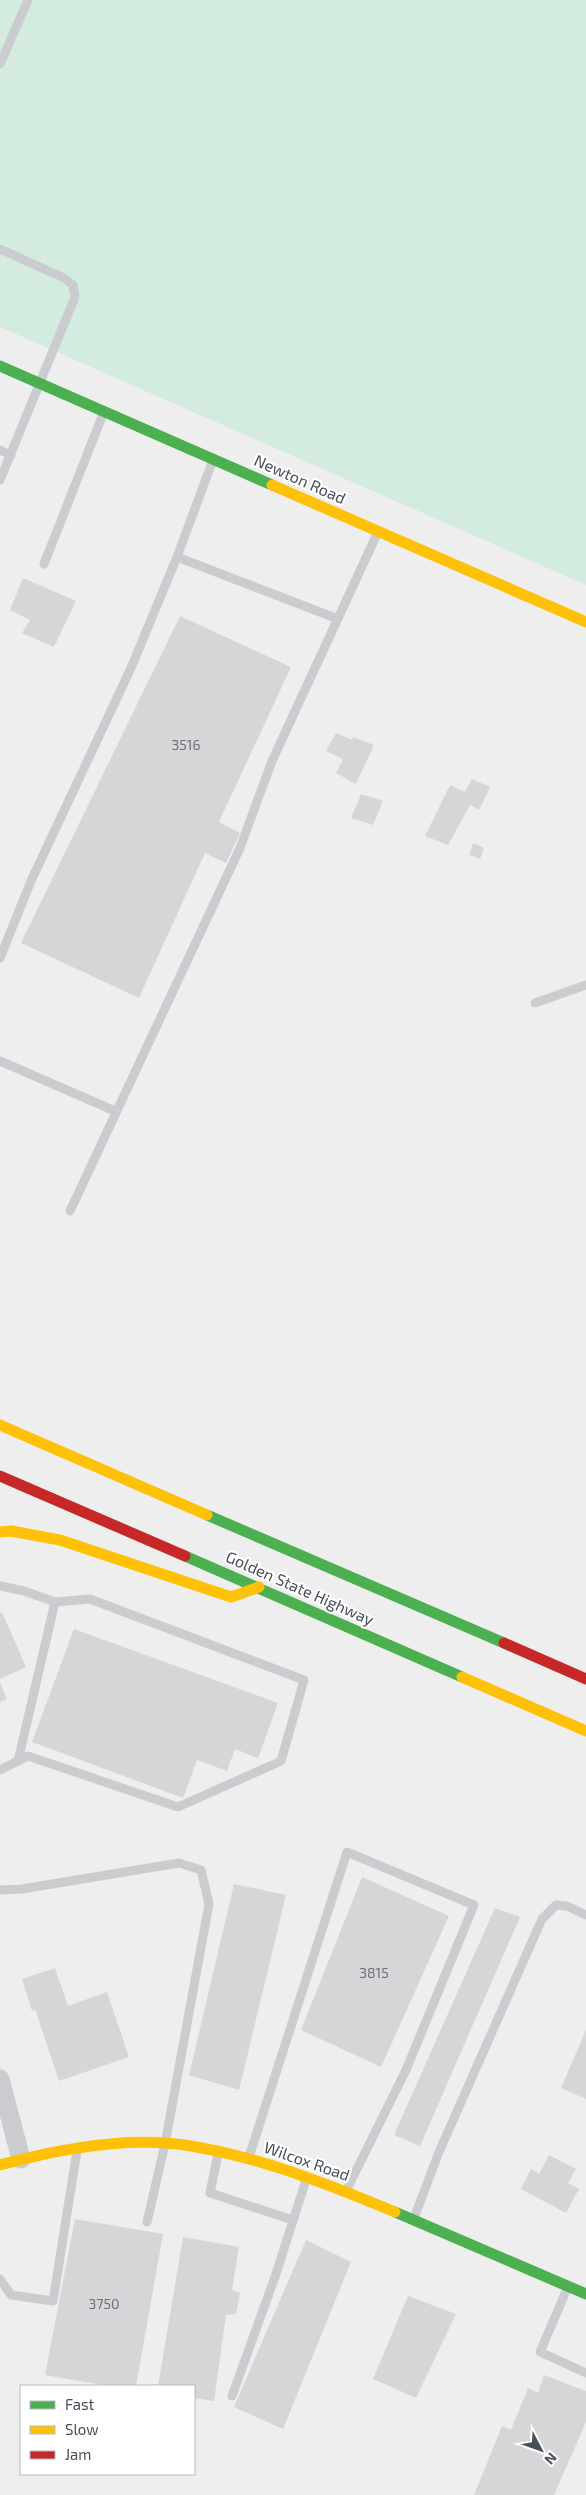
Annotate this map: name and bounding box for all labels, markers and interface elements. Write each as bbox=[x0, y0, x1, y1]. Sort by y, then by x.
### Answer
street label: Newton Road bbox=[252, 450, 349, 507]
house number: 3516 bbox=[172, 736, 200, 753]
street label: Golden State Highway bbox=[223, 1546, 378, 1629]
house number: 3815 bbox=[359, 1964, 389, 1981]
street label: Wilcox Road bbox=[262, 2137, 353, 2184]
house number: 3750 bbox=[89, 2295, 119, 2312]
legend bbox=[20, 2385, 195, 2475]
text: Fast bbox=[65, 2395, 95, 2413]
text: Slow bbox=[65, 2420, 99, 2438]
north arrow bbox=[516, 2425, 566, 2475]
text: Jam bbox=[65, 2445, 91, 2463]
text: N bbox=[541, 2449, 561, 2468]

